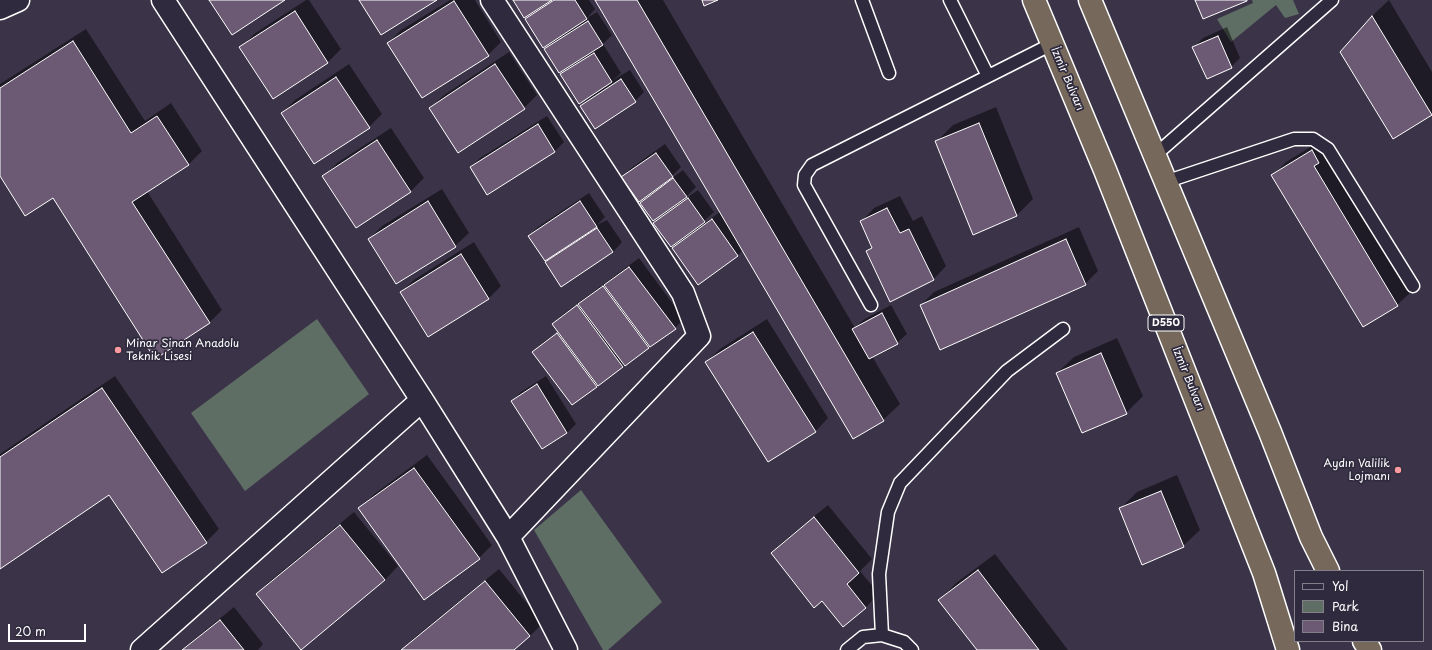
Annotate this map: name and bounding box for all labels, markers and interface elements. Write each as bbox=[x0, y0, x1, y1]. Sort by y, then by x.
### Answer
street label: İzmir Bulvarı bbox=[1048, 45, 1086, 113]
road number: D550 bbox=[1148, 315, 1184, 331]
place label: Minar Sinan Anadolu Teknik Lisesi bbox=[126, 337, 239, 363]
marker: Minar Sinan Anadolu Teknik Lisesi bbox=[113, 345, 123, 355]
street label: İzmir Bulvarı bbox=[1169, 345, 1207, 413]
place label: Aydın Valilik Lojmanı bbox=[1324, 457, 1390, 483]
marker: Aydın Valilik Lojmanı bbox=[1393, 465, 1403, 475]
legend bbox=[1294, 570, 1424, 642]
text: Yol bbox=[1332, 577, 1348, 595]
text: Park bbox=[1332, 597, 1359, 615]
scale bar bbox=[10, 616, 88, 642]
text: Bina bbox=[1332, 617, 1358, 635]
text: 20 m bbox=[15, 622, 46, 640]

